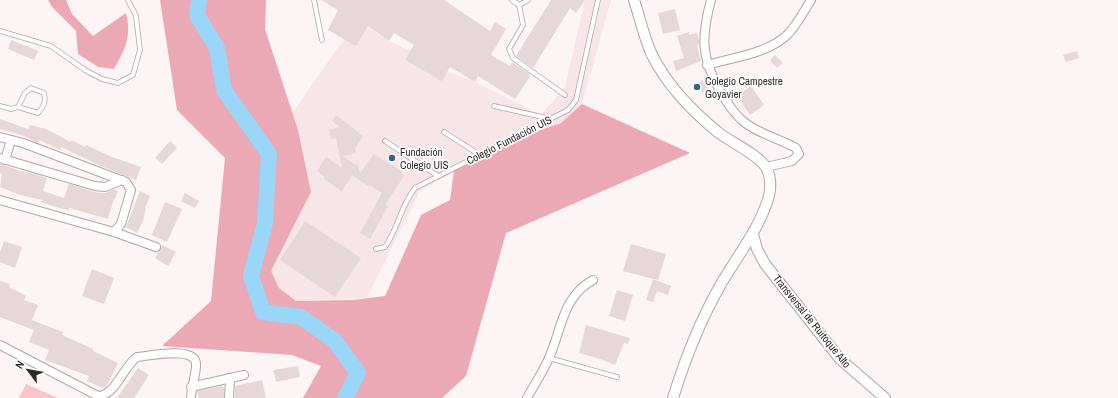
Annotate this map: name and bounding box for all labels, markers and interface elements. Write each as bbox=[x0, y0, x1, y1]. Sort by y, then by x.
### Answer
place label: Colegio Campestre Goyavier bbox=[705, 74, 783, 101]
marker: Colegio Campestre Goyavier bbox=[692, 82, 702, 92]
street label: Colegio Fundación UIS bbox=[464, 112, 554, 168]
place label: Fundación Colegio UIS bbox=[400, 145, 449, 172]
marker: Fundación Colegio UIS bbox=[387, 153, 397, 163]
street label: Transversal de Ruitoque Alto bbox=[770, 272, 854, 370]
north arrow bbox=[8, 350, 48, 390]
text: N bbox=[12, 358, 27, 371]

